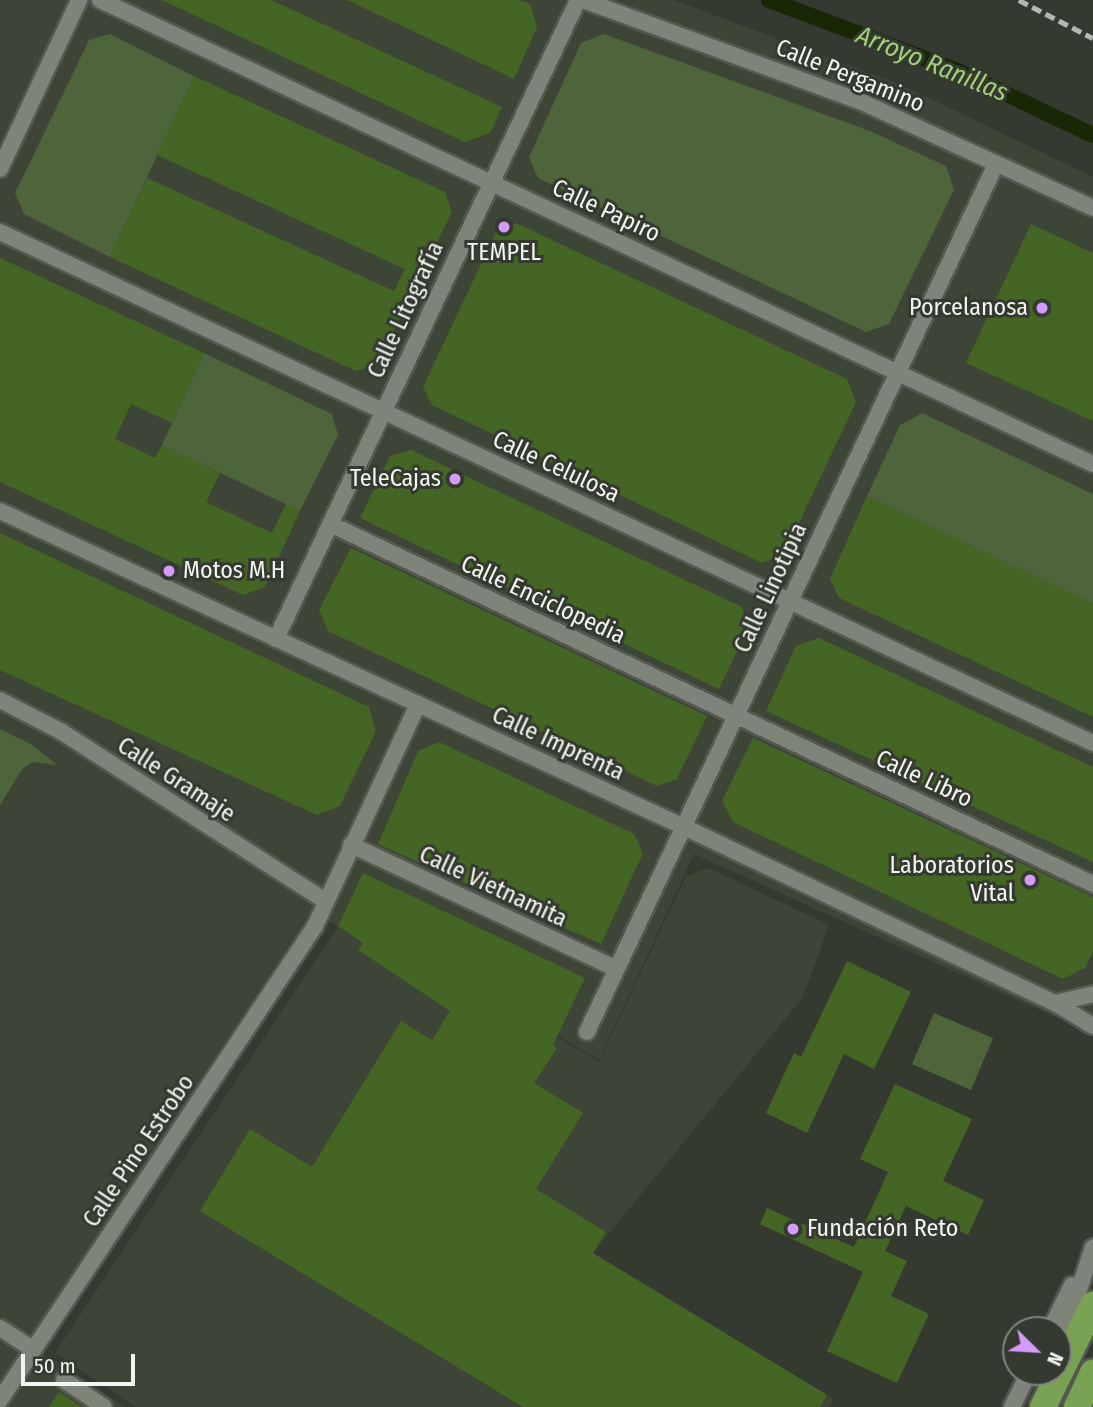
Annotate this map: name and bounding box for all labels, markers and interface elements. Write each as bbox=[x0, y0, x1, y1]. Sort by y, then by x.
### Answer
water label: Arroyo Ranillas bbox=[852, 19, 1012, 109]
street label: Calle Pergamino bbox=[772, 33, 928, 119]
street label: Calle Papiro bbox=[547, 173, 665, 249]
marker: TEMPEL bbox=[496, 219, 512, 235]
street label: Calle Litografía bbox=[362, 237, 450, 383]
place label: TEMPEL bbox=[467, 239, 541, 267]
place label: Porcelanosa bbox=[909, 294, 1028, 322]
marker: Porcelanosa bbox=[1034, 300, 1050, 316]
street label: Calle Celulosa bbox=[488, 425, 624, 509]
place label: TeleCajas bbox=[350, 465, 441, 493]
marker: TeleCajas bbox=[447, 471, 463, 487]
street label: Calle Linotipia bbox=[728, 518, 814, 658]
street label: Calle Enciclopedia bbox=[456, 549, 630, 651]
place label: Motos M.H bbox=[183, 557, 285, 585]
marker: Motos M.H bbox=[161, 563, 177, 579]
street label: Calle Imprenta bbox=[487, 701, 629, 787]
street label: Calle Gramaje bbox=[112, 731, 240, 829]
street label: Calle Libro bbox=[871, 744, 977, 814]
street label: Calle Vietnamita bbox=[414, 840, 572, 934]
place label: Laboratorios Vital bbox=[890, 852, 1014, 908]
marker: Laboratorios Vital bbox=[1020, 870, 1040, 890]
street label: Calle Pino Estrobo bbox=[77, 1069, 201, 1233]
place label: Fundación Reto bbox=[807, 1215, 958, 1243]
marker: Fundación Reto bbox=[785, 1221, 801, 1237]
north arrow bbox=[1002, 1316, 1072, 1386]
scale bar bbox=[24, 1340, 138, 1384]
text: N bbox=[1042, 1349, 1068, 1369]
text: 50 m bbox=[34, 1353, 76, 1379]

